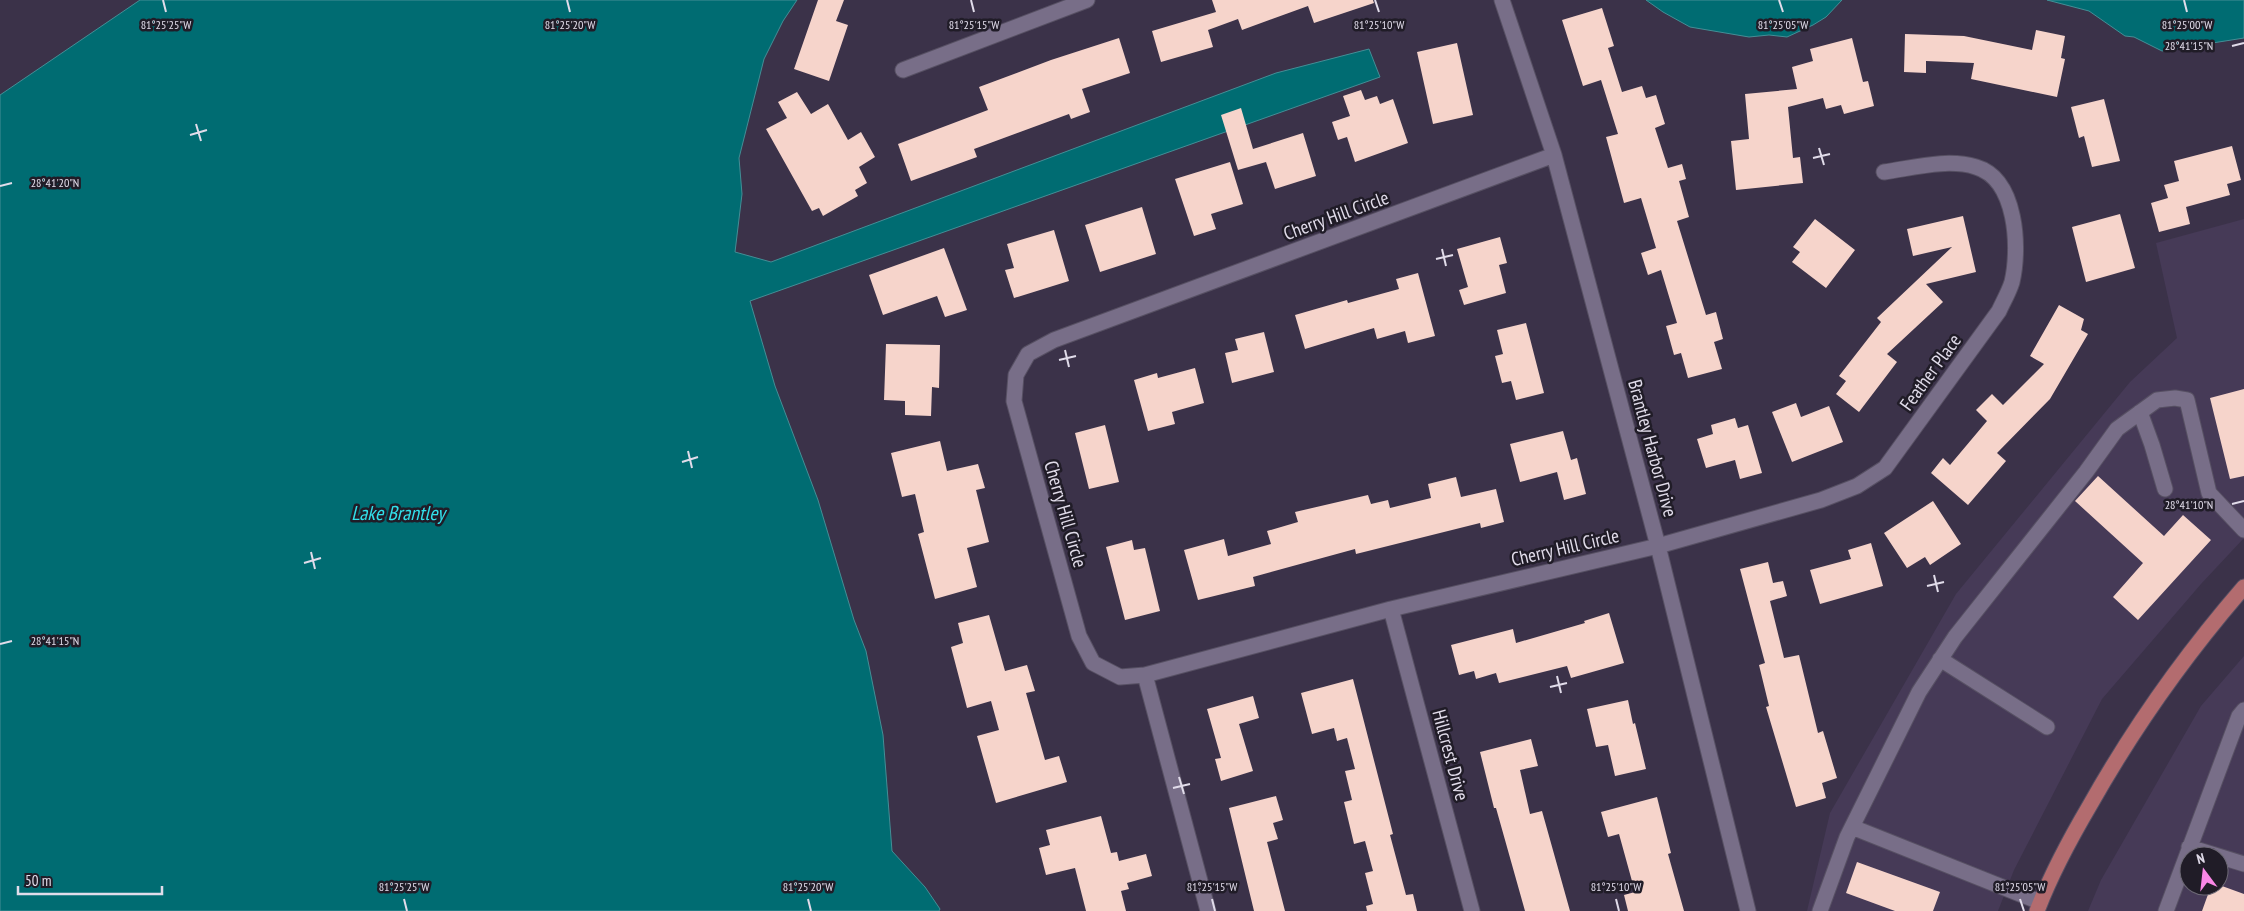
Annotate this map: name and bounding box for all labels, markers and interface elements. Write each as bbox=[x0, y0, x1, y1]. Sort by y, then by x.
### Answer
text: 81°25'25"W bbox=[141, 17, 191, 32]
text: 81°25'20"W bbox=[545, 17, 595, 32]
text: 81°25'15"W bbox=[949, 17, 999, 32]
text: 81°25'10"W bbox=[1354, 17, 1404, 32]
text: 81°25'05"W bbox=[1758, 17, 1808, 32]
text: 81°25'00"W bbox=[2162, 17, 2212, 32]
text: 28°41'15"N bbox=[2165, 38, 2213, 53]
text: 28°41'20"N bbox=[31, 175, 79, 190]
street label: Cherry Hill Circle bbox=[1280, 185, 1392, 245]
street label: Feather Place bbox=[1894, 329, 1966, 415]
street label: Brantley Harbor Drive bbox=[1623, 377, 1683, 519]
street label: Cherry Hill Circle bbox=[1039, 458, 1093, 570]
text: 28°41'10"N bbox=[2165, 497, 2213, 512]
water label: Lake Brantley bbox=[351, 500, 447, 526]
street label: Cherry Hill Circle bbox=[1509, 523, 1622, 571]
text: 28°41'15"N bbox=[31, 633, 79, 648]
street label: Hillcrest Drive bbox=[1427, 707, 1475, 803]
north arrow bbox=[2179, 846, 2229, 896]
text: N bbox=[2195, 849, 2207, 868]
scale bar bbox=[18, 864, 161, 896]
text: 50 m bbox=[25, 871, 51, 890]
text: 81°25'25"W bbox=[379, 879, 429, 894]
text: 81°25'20"W bbox=[783, 879, 833, 894]
text: 81°25'15"W bbox=[1187, 879, 1237, 894]
text: 81°25'10"W bbox=[1591, 879, 1641, 894]
text: 81°25'05"W bbox=[1995, 879, 2045, 894]

